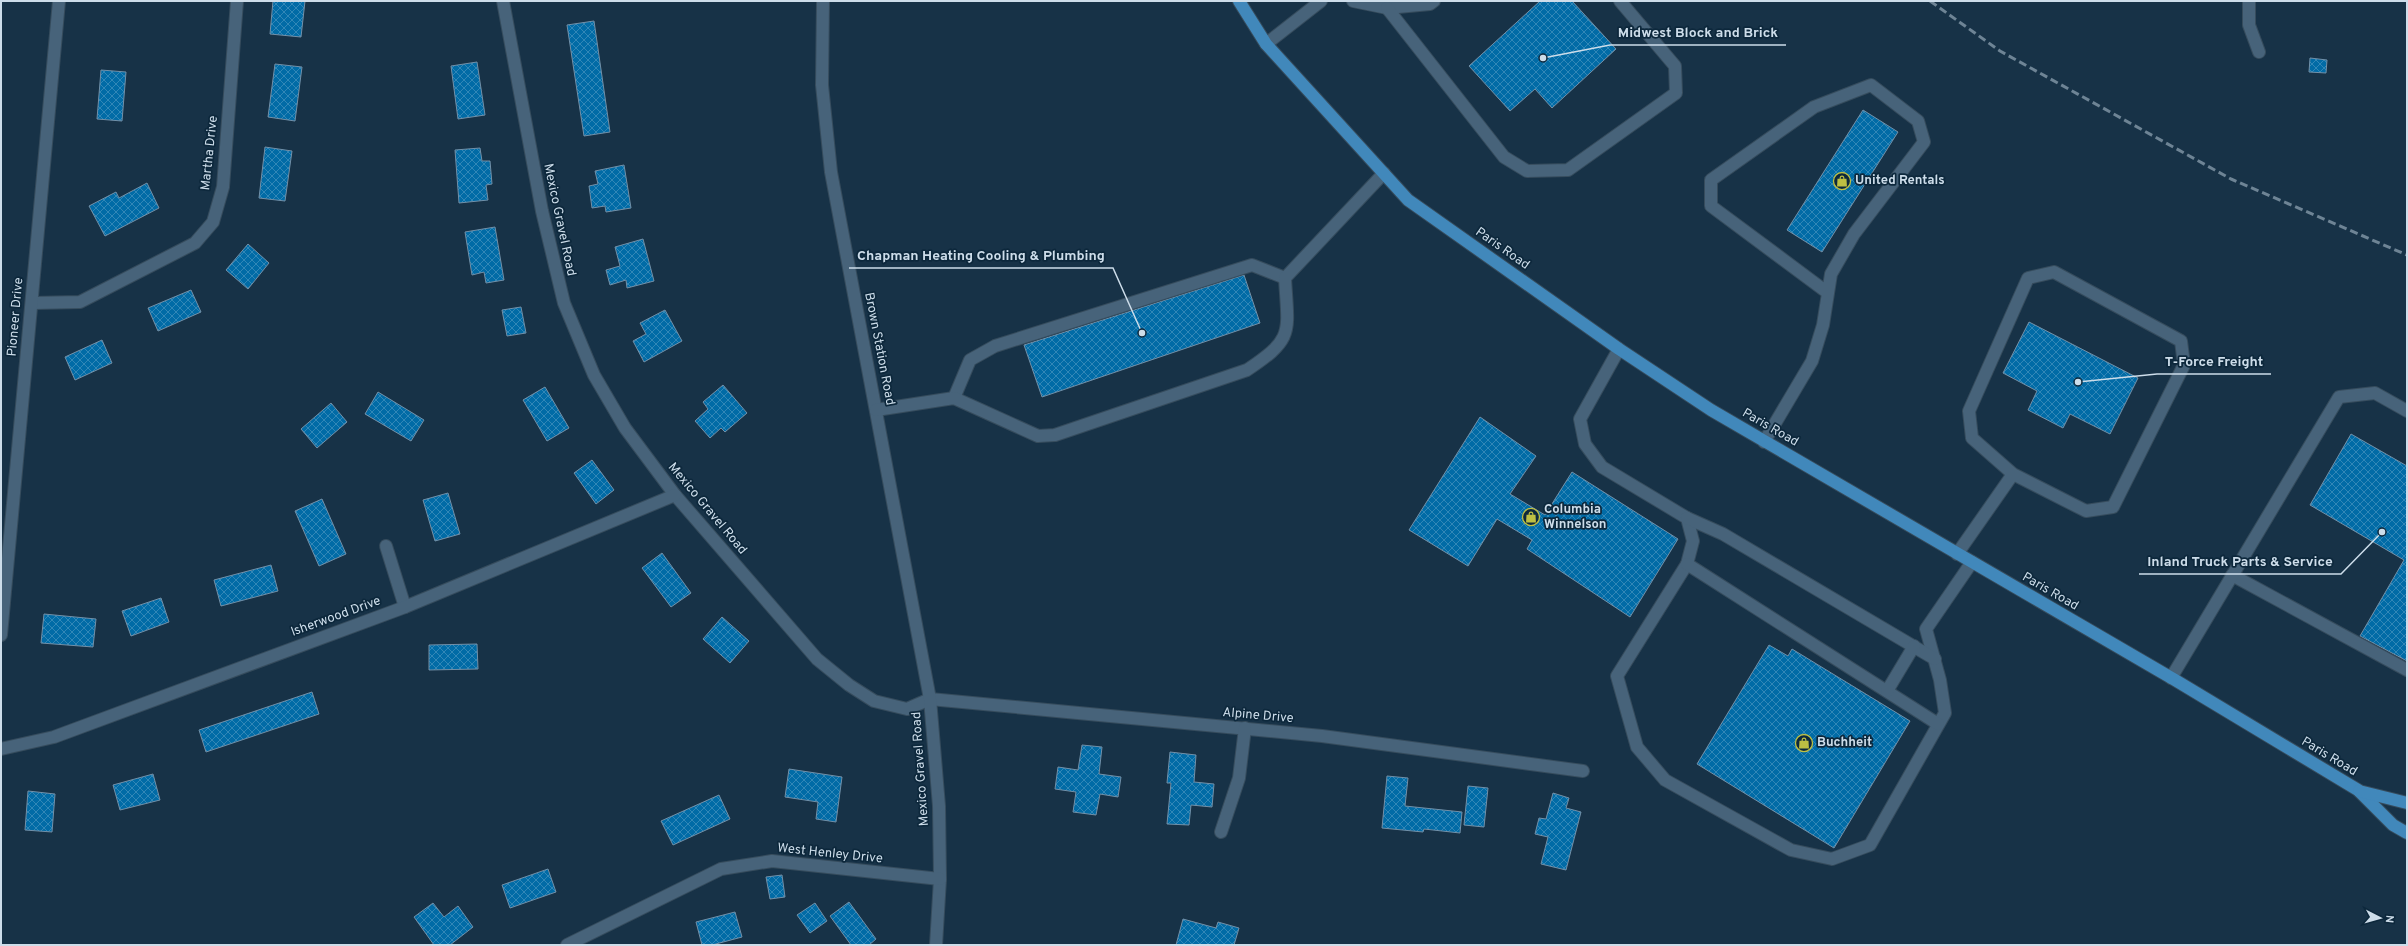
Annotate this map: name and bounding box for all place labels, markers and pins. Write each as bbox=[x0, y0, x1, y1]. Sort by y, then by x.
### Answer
callout: Midwest Block and Brick bbox=[1610, 19, 1786, 45]
shop icon: United Rentals bbox=[1832, 171, 1852, 191]
place label: United Rentals bbox=[1855, 173, 1945, 189]
callout: Chapman Heating Cooling & Plumbing bbox=[849, 242, 1113, 268]
callout: T-Force Freight bbox=[2157, 348, 2271, 374]
place label: Columbia Winnelson bbox=[1544, 502, 1606, 533]
shop icon: Columbia Winnelson bbox=[1521, 507, 1541, 527]
callout: Inland Truck Parts & Service bbox=[2139, 548, 2341, 574]
shop icon: Buchheit bbox=[1794, 733, 1814, 753]
place label: Buchheit bbox=[1817, 735, 1872, 751]

